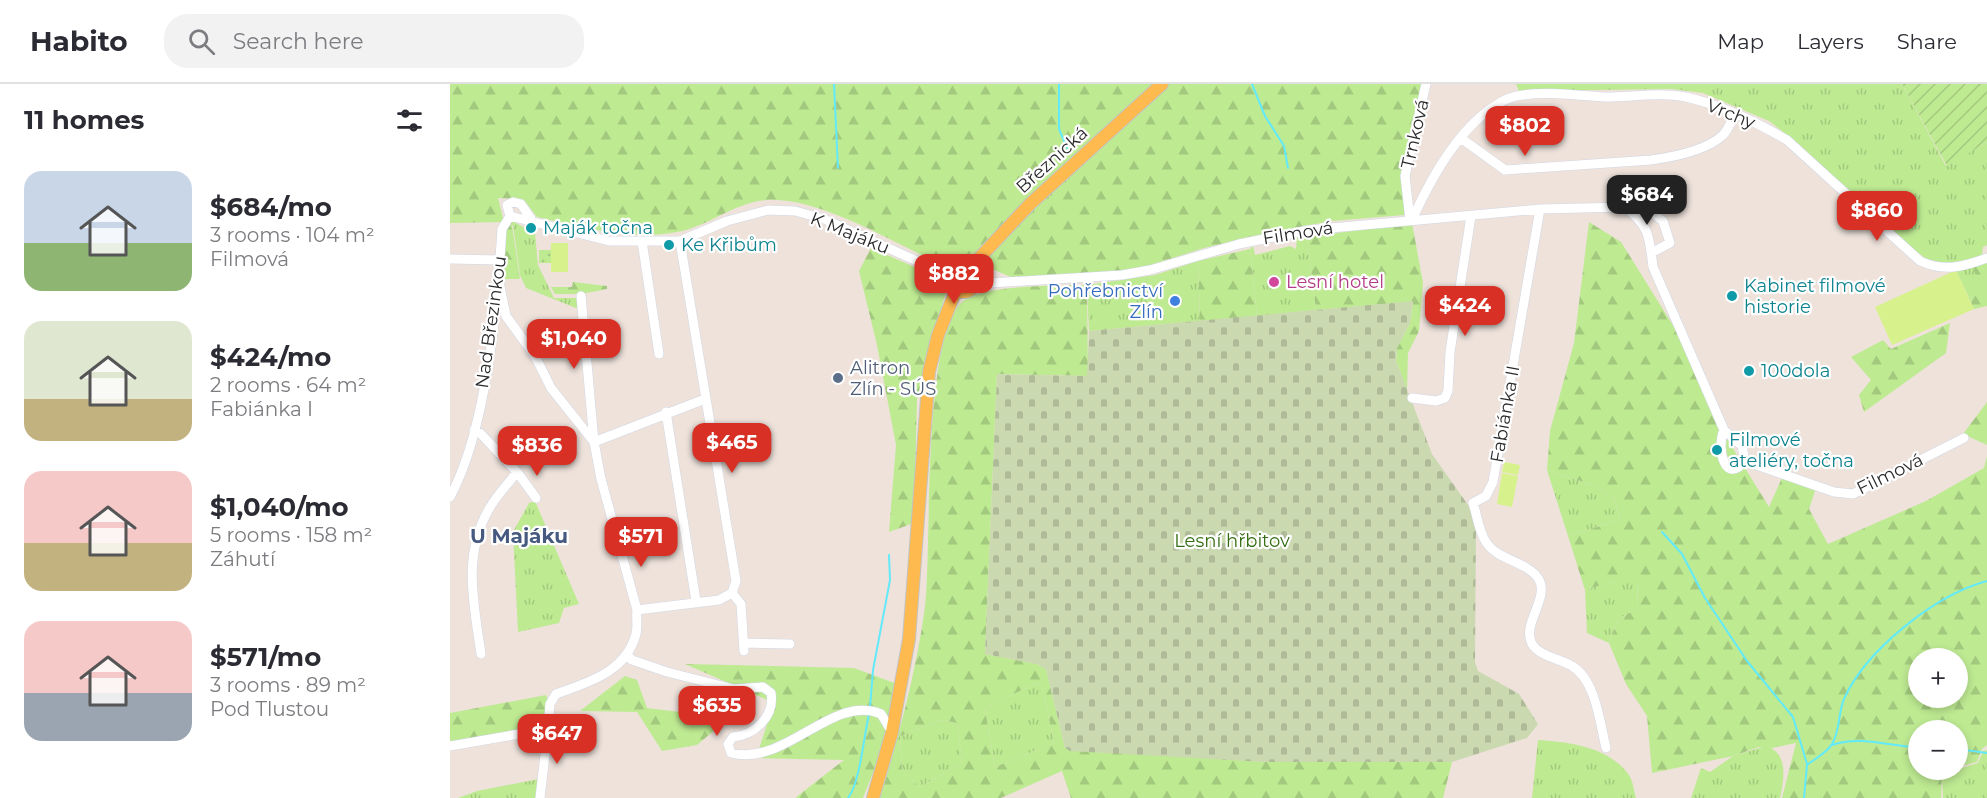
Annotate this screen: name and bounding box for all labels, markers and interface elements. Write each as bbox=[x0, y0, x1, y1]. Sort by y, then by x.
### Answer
search box bbox=[164, 14, 584, 68]
text: Habito bbox=[30, 24, 128, 58]
icon: search bbox=[185, 25, 218, 58]
text: Search here bbox=[233, 28, 364, 55]
text: Map bbox=[1717, 29, 1764, 54]
text: Layers bbox=[1797, 29, 1864, 54]
text: Share bbox=[1897, 29, 1957, 54]
street label: Vrchy bbox=[1703, 94, 1759, 134]
street label: Trnková bbox=[1396, 97, 1434, 171]
text: 11 homes bbox=[24, 104, 144, 136]
icon: filters bbox=[393, 104, 426, 137]
pin: $802 bbox=[1489, 106, 1561, 157]
text: $802 bbox=[1499, 113, 1551, 137]
street label: Březnická bbox=[1012, 122, 1092, 198]
pin: $684 bbox=[1611, 175, 1683, 226]
text: $684 bbox=[1621, 182, 1673, 206]
text: $684/mo bbox=[210, 191, 332, 223]
pin: $860 bbox=[1841, 191, 1913, 242]
icon: home bbox=[72, 195, 144, 267]
text: $860 bbox=[1851, 198, 1903, 222]
street label: K Majáku bbox=[807, 207, 893, 259]
place label: Maják točna bbox=[543, 217, 653, 239]
street label: Filmová bbox=[1261, 217, 1335, 249]
marker: Maják točna bbox=[524, 221, 538, 235]
text: 3 rooms · 104 m² bbox=[210, 223, 375, 247]
place label: Ke Křibům bbox=[681, 234, 777, 256]
marker: Ke Křibům bbox=[662, 238, 676, 252]
text: Filmová bbox=[210, 247, 289, 271]
street label: Nad Březinkou bbox=[471, 254, 511, 390]
pin: $882 bbox=[918, 254, 990, 305]
text: $882 bbox=[929, 261, 979, 285]
place label: Lesní hotel bbox=[1286, 271, 1384, 293]
marker: Lesní hotel bbox=[1267, 275, 1281, 289]
place label: Kabinet filmové historie bbox=[1744, 275, 1886, 318]
place label: Pohřebnictví Zlín bbox=[1048, 280, 1164, 323]
pin: $424 bbox=[1429, 286, 1501, 337]
marker: Kabinet filmové historie bbox=[1725, 289, 1739, 303]
text: $424 bbox=[1439, 293, 1491, 317]
marker: Pohřebnictví Zlín bbox=[1168, 294, 1182, 308]
pin: $1,040 bbox=[525, 319, 623, 370]
text: $1,040 bbox=[541, 326, 607, 350]
text: $424/mo bbox=[210, 341, 331, 373]
icon: home bbox=[72, 345, 144, 417]
place label: Alitron Zlín - SÚS bbox=[850, 357, 936, 400]
place label: 100dola bbox=[1761, 360, 1830, 382]
street label: Fabiánka II bbox=[1486, 364, 1524, 464]
marker: 100dola bbox=[1742, 364, 1756, 378]
marker: Alitron Zlín - SÚS bbox=[831, 371, 845, 385]
text: 2 rooms · 64 m² bbox=[210, 373, 366, 397]
text: Fabiánka I bbox=[210, 397, 313, 421]
pin: $465 bbox=[696, 423, 768, 474]
pin: $836 bbox=[501, 426, 573, 477]
place label: Filmové ateliéry, točna bbox=[1729, 429, 1854, 472]
text: $465 bbox=[706, 430, 758, 454]
text: $836 bbox=[512, 433, 562, 457]
marker: Filmové ateliéry, točna bbox=[1710, 443, 1724, 457]
street label: Filmová bbox=[1853, 449, 1927, 499]
text: $1,040/mo bbox=[210, 491, 349, 523]
icon: home bbox=[72, 495, 144, 567]
pin: $571 bbox=[605, 517, 677, 568]
text: 5 rooms · 158 m² bbox=[210, 523, 372, 547]
district label: U Majáku bbox=[470, 524, 568, 548]
text: $571 bbox=[619, 524, 663, 548]
park label: Lesní hřbitov bbox=[1174, 530, 1290, 552]
text: Záhutí bbox=[210, 547, 275, 571]
text: $571/mo bbox=[210, 641, 321, 673]
icon: home bbox=[72, 645, 144, 717]
map controls bbox=[1908, 648, 1968, 780]
button: + bbox=[1908, 648, 1968, 708]
text: 3 rooms · 89 m² bbox=[210, 673, 366, 697]
pin: $635 bbox=[681, 686, 753, 737]
text: $635 bbox=[692, 693, 742, 717]
text: Pod Tlustou bbox=[210, 697, 329, 721]
pin: $647 bbox=[521, 714, 593, 765]
button: − bbox=[1908, 720, 1968, 780]
text: $647 bbox=[532, 721, 582, 745]

